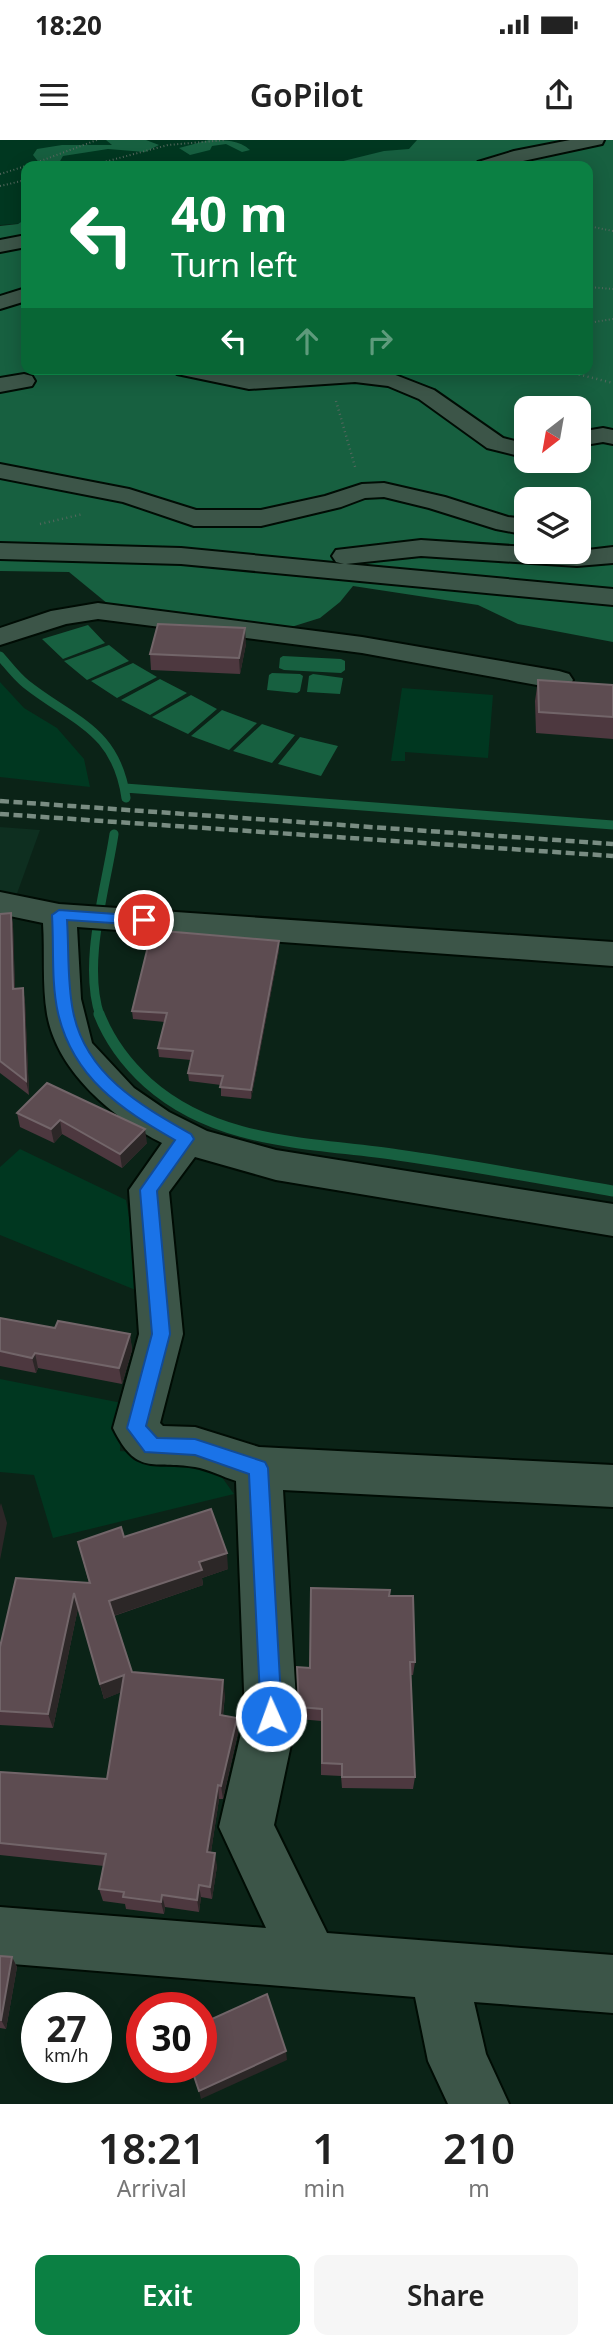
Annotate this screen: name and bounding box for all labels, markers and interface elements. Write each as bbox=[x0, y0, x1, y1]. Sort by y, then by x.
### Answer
text: 18:20 bbox=[35, 7, 102, 43]
text: GoPilot bbox=[250, 73, 363, 116]
icon: menu bbox=[35, 76, 73, 114]
icon: share bbox=[540, 76, 578, 114]
text: 40 m bbox=[171, 180, 288, 246]
icon: left bbox=[56, 189, 147, 280]
text: Turn left bbox=[171, 243, 297, 286]
icon: left bbox=[215, 322, 253, 360]
icon: ahead bbox=[288, 322, 326, 360]
icon: right bbox=[361, 322, 399, 360]
north arrow bbox=[514, 396, 592, 472]
map controls bbox=[514, 396, 591, 564]
button: layers bbox=[514, 487, 591, 564]
pin bbox=[114, 890, 174, 950]
icon: arrive bbox=[125, 901, 163, 939]
position arrow bbox=[234, 1679, 308, 1753]
speed limit sign: 30 bbox=[126, 1992, 217, 2083]
text: 27 bbox=[46, 2005, 87, 2052]
text: km/h bbox=[44, 2043, 89, 2067]
text: 18:21 bbox=[98, 2119, 206, 2176]
text: 1 bbox=[312, 2119, 336, 2176]
text: 210 bbox=[443, 2119, 515, 2176]
text: Arrival bbox=[117, 2172, 187, 2204]
text: min bbox=[303, 2172, 345, 2204]
text: m bbox=[468, 2172, 490, 2204]
button: Exit bbox=[35, 2255, 300, 2335]
button: Share bbox=[314, 2255, 578, 2335]

